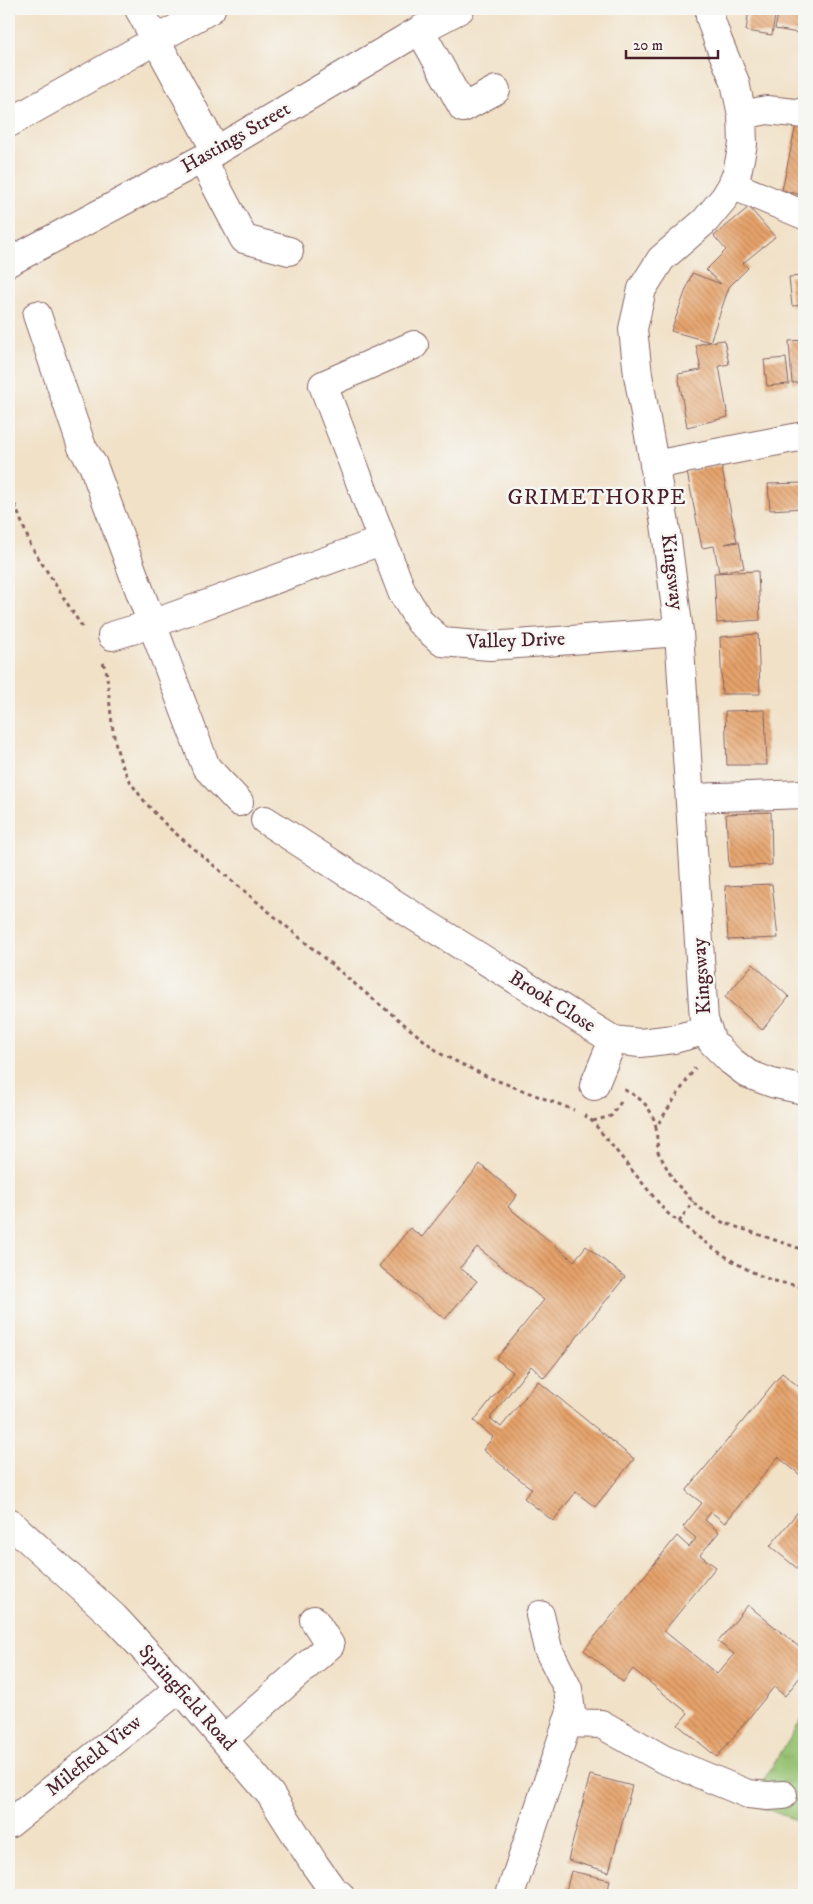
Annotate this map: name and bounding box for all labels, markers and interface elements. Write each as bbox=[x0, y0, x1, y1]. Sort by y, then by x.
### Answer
scale bar bbox=[626, 28, 718, 60]
text: 20 m bbox=[633, 36, 663, 55]
street label: Hastings Street bbox=[177, 97, 295, 179]
district label: GRIMETHORPE bbox=[507, 484, 687, 511]
street label: Kingsway bbox=[655, 532, 689, 612]
street label: Valley Drive bbox=[465, 627, 566, 655]
street label: Kingsway bbox=[687, 936, 717, 1015]
street label: Brook Close bbox=[504, 966, 600, 1038]
street label: Springfield Road bbox=[133, 1640, 241, 1756]
street label: Milefield View bbox=[41, 1710, 147, 1802]

